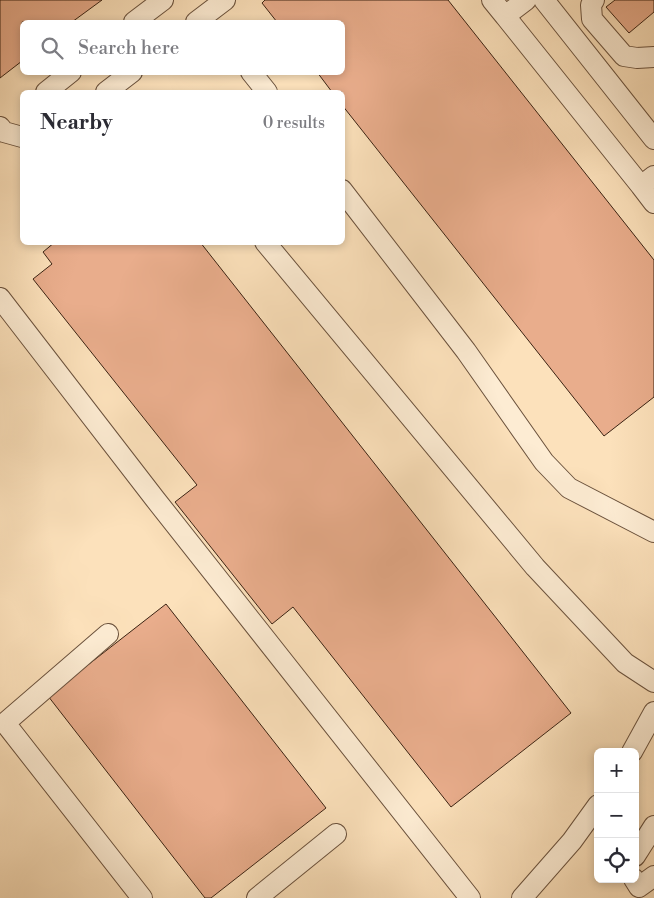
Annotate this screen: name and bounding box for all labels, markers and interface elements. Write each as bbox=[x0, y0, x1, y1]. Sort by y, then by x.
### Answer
search box bbox=[20, 20, 345, 75]
icon: search bbox=[38, 34, 66, 62]
text: Search here bbox=[78, 36, 179, 60]
text: Nearby bbox=[40, 110, 113, 136]
text: 0 results bbox=[263, 113, 325, 133]
map controls bbox=[594, 748, 639, 883]
button: + bbox=[594, 748, 639, 793]
button: − bbox=[594, 793, 639, 838]
button: locate bbox=[594, 838, 639, 883]

